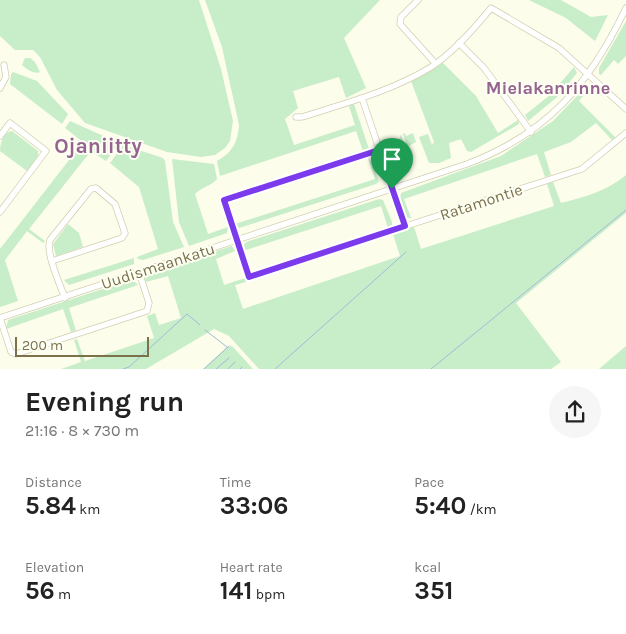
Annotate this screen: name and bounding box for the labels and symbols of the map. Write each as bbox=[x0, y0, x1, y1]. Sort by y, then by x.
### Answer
district label: Mielakanrinne bbox=[486, 77, 610, 99]
district label: Ojaniitty bbox=[54, 134, 142, 158]
pin bbox=[371, 138, 413, 189]
street label: Ratamontie bbox=[437, 180, 525, 224]
street label: Uudismaankatu bbox=[99, 239, 217, 293]
scale bar bbox=[15, 334, 149, 357]

